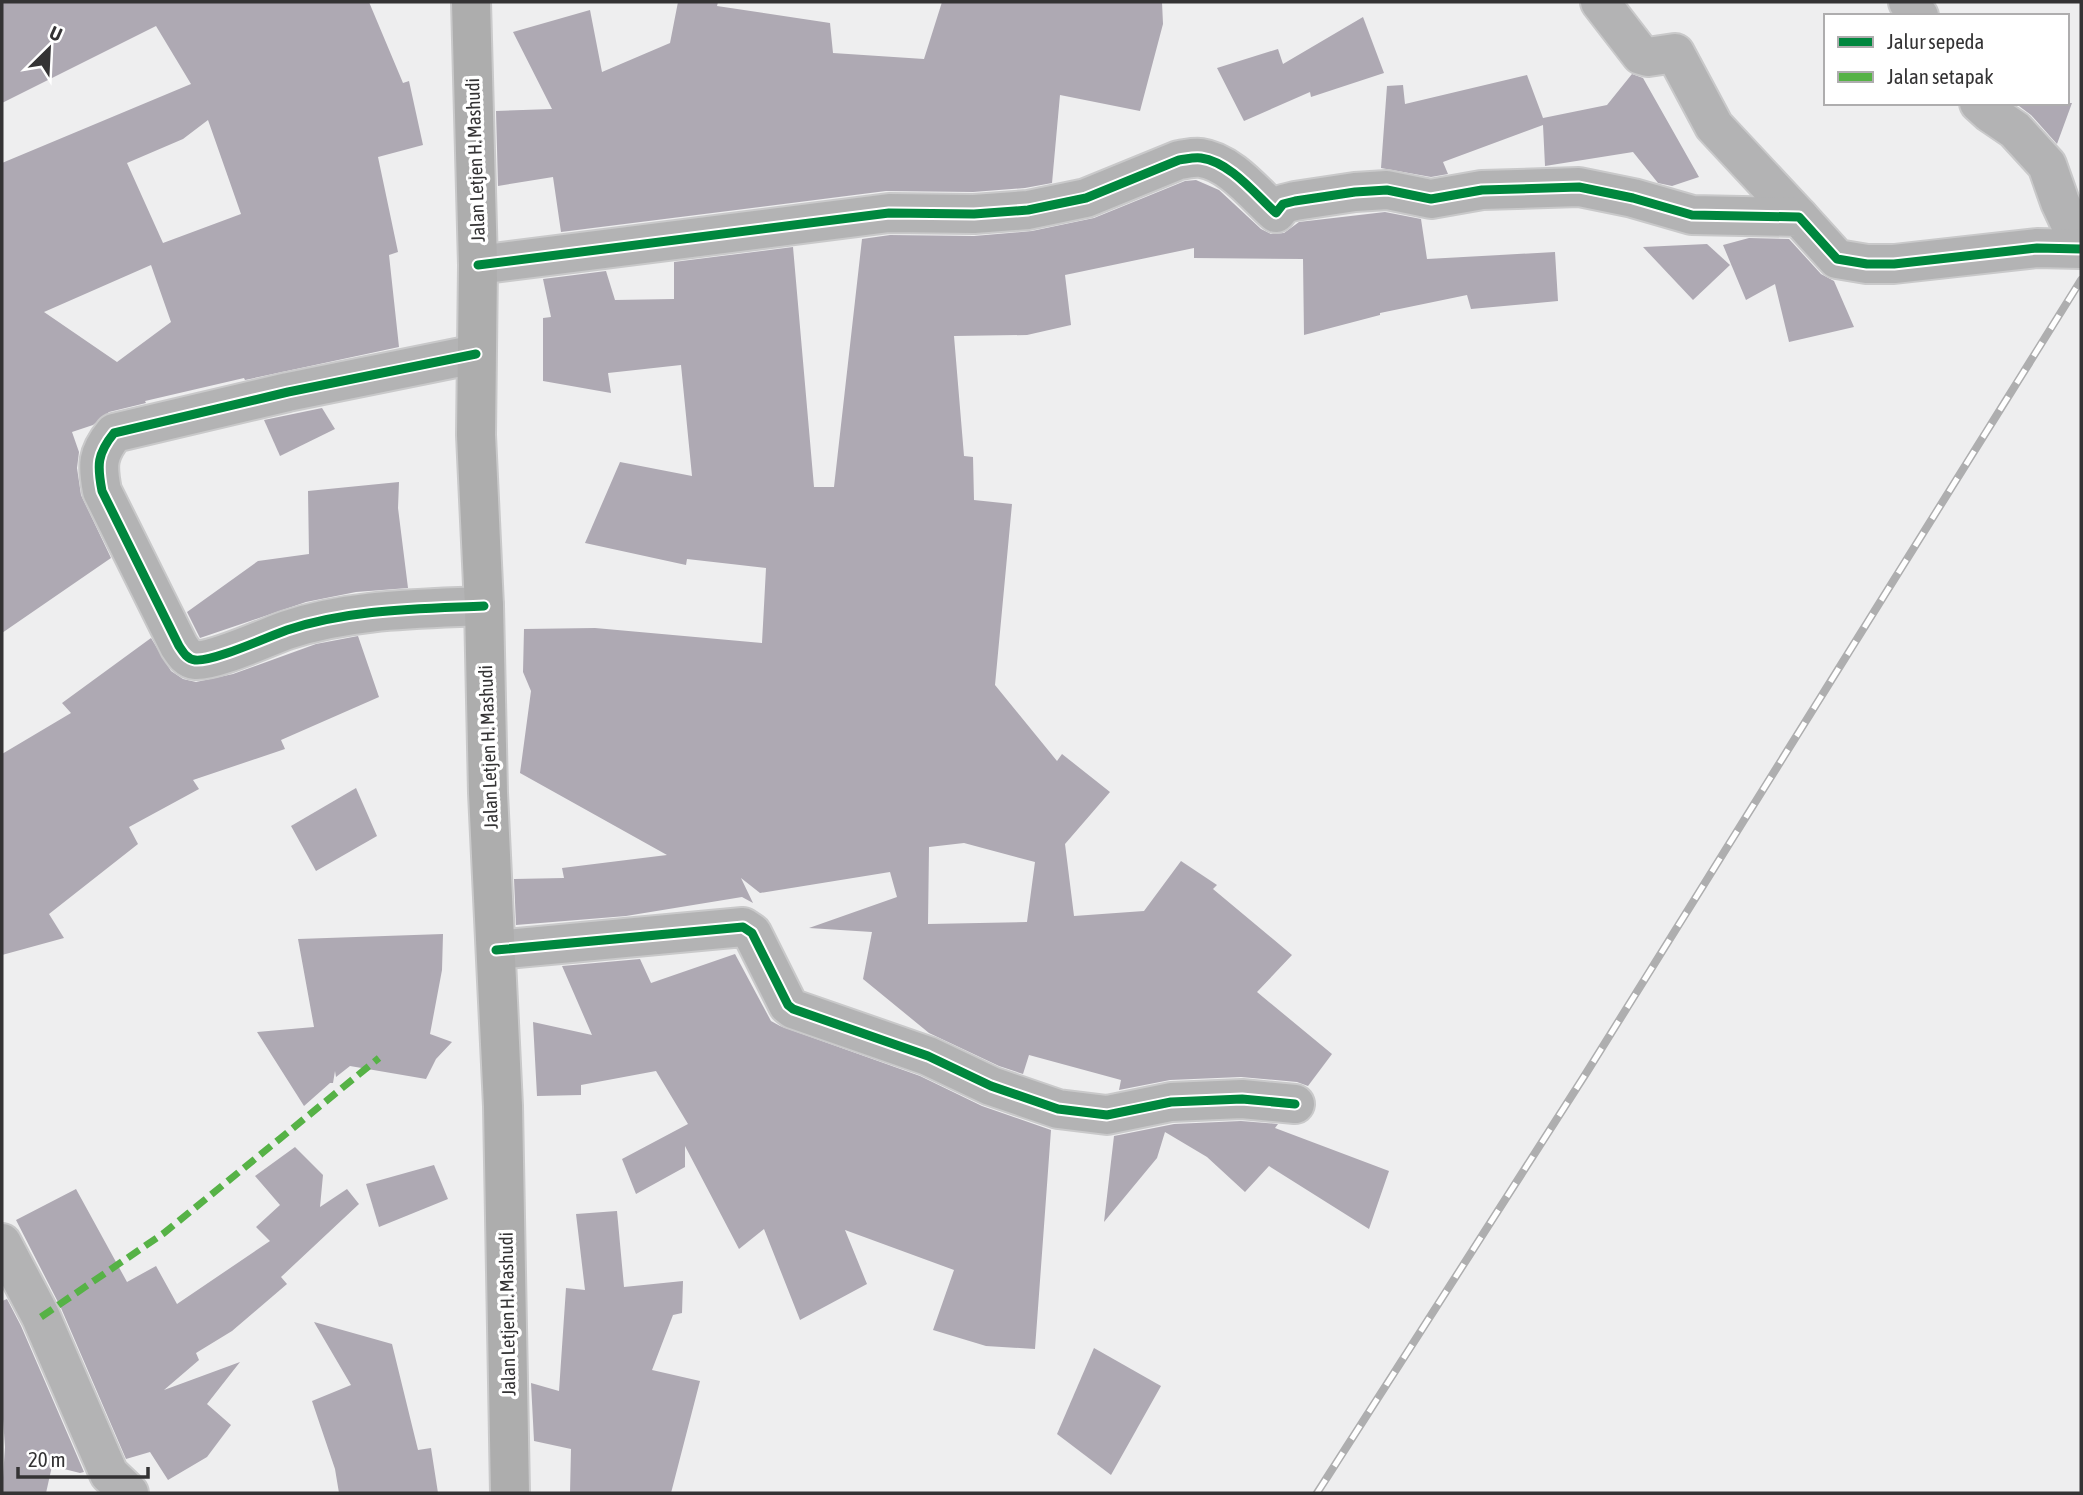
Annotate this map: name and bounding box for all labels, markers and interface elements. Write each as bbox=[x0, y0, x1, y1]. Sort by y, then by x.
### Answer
north arrow bbox=[14, 14, 84, 84]
legend bbox=[1824, 14, 2069, 105]
text: U bbox=[46, 21, 66, 46]
text: Jalur sepeda bbox=[1887, 29, 1984, 53]
text: Jalan setapak bbox=[1887, 64, 1994, 88]
street label: Jalan Letjen H. Mashudi bbox=[461, 78, 489, 242]
street label: Jalan Letjen H. Mashudi bbox=[474, 665, 502, 829]
street label: Jalan Letjen H. Mashudi bbox=[495, 1232, 519, 1396]
scale bar bbox=[18, 1436, 147, 1480]
text: 20 m bbox=[28, 1447, 66, 1471]

